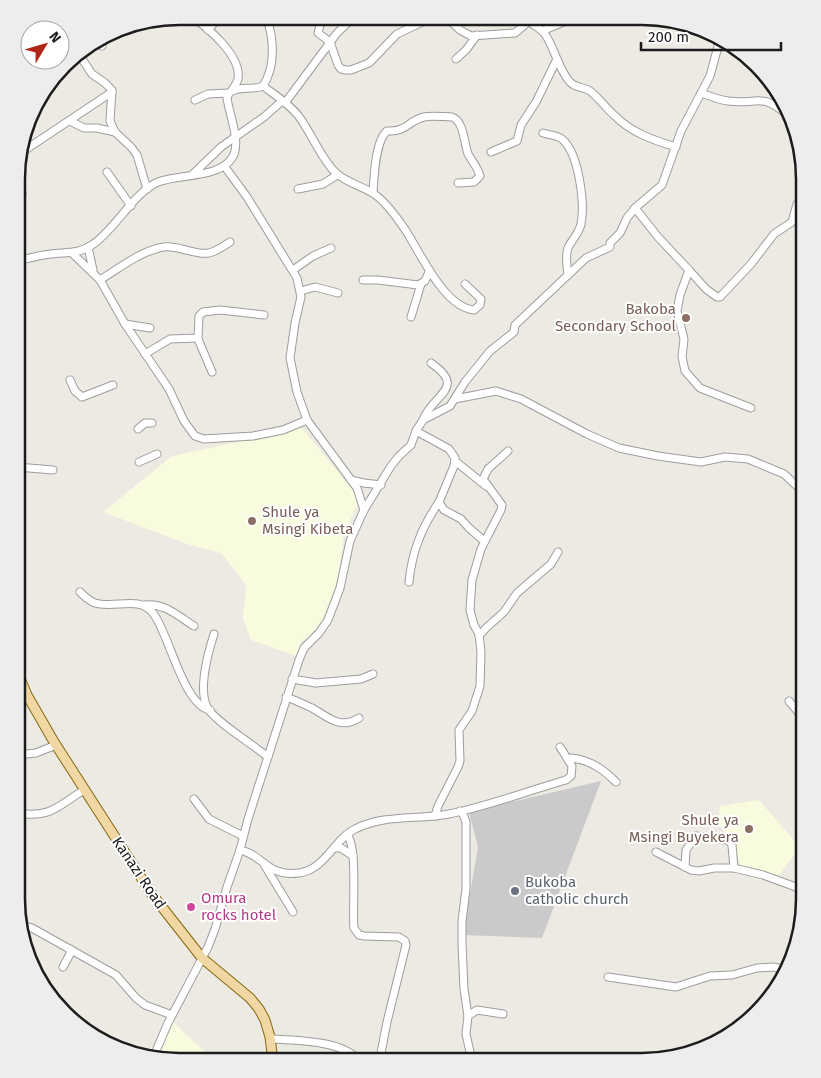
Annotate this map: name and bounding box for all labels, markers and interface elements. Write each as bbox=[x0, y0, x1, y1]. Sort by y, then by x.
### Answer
north arrow bbox=[20, 20, 70, 70]
scale bar bbox=[641, 20, 781, 52]
text: N bbox=[45, 28, 64, 46]
text: 200 m bbox=[648, 28, 689, 46]
place label: Bakoba Secondary School bbox=[555, 300, 677, 335]
marker: Bakoba Secondary School bbox=[680, 312, 692, 324]
place label: Shule ya Msingi Kibeta bbox=[262, 503, 353, 538]
marker: Shule ya Msingi Kibeta bbox=[246, 515, 258, 527]
place label: Shule ya Msingi Buyekera bbox=[629, 811, 739, 846]
marker: Shule ya Msingi Buyekera bbox=[743, 823, 755, 835]
street label: Kanazi Road bbox=[108, 833, 170, 913]
place label: Bukoba catholic church bbox=[525, 873, 629, 908]
marker: Bukoba catholic church bbox=[509, 885, 521, 897]
place label: Omura rocks hotel bbox=[201, 889, 277, 924]
marker: Omura rocks hotel bbox=[185, 901, 197, 913]

